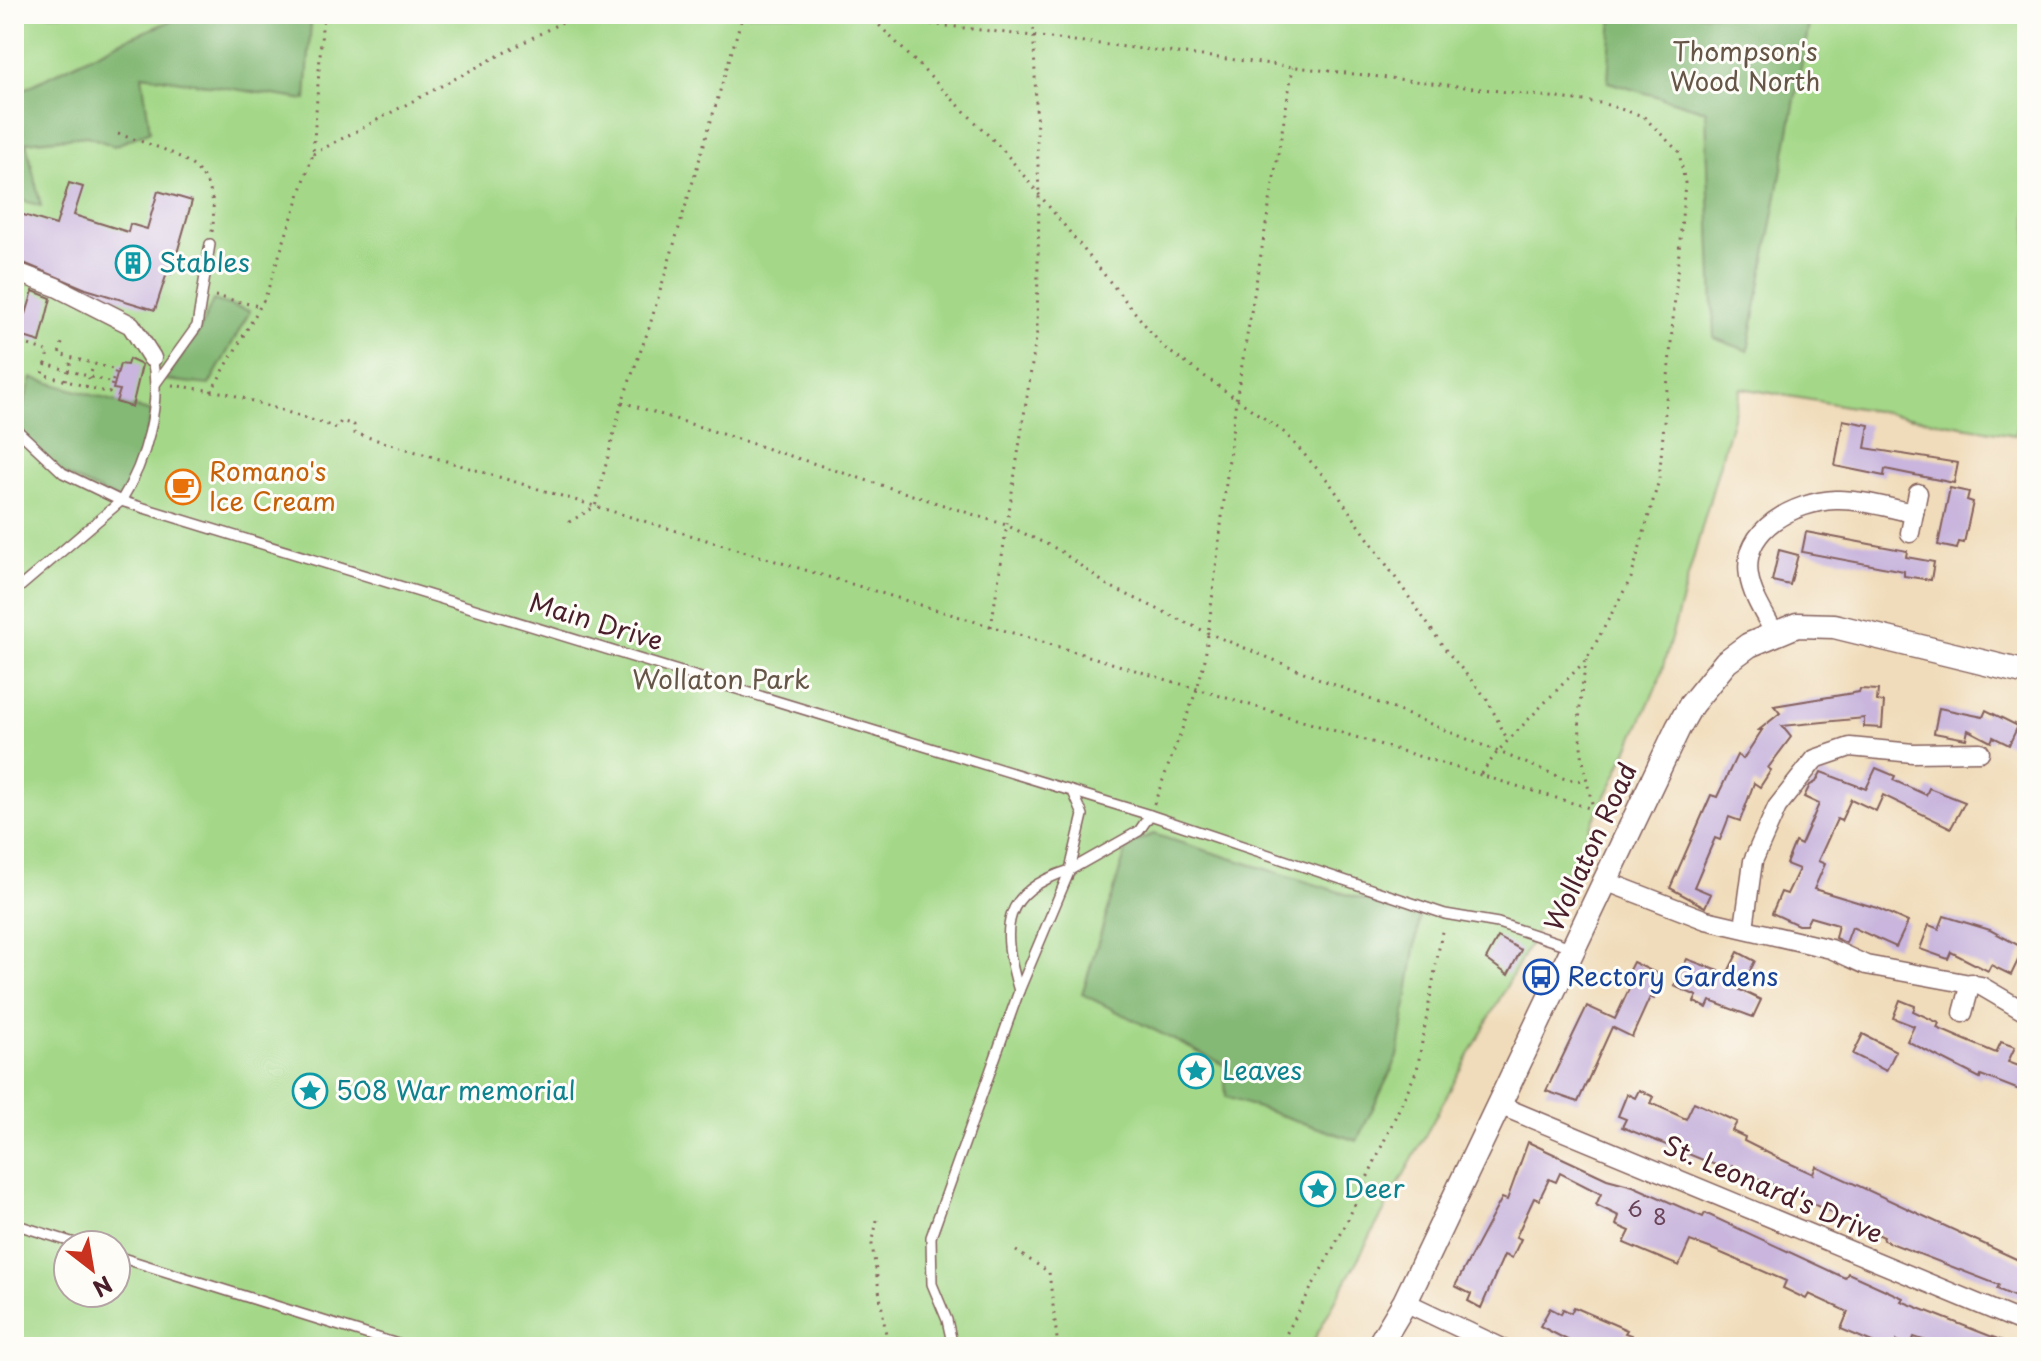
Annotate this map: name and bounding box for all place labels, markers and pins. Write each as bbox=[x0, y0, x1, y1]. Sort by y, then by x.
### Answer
place label: Stables bbox=[159, 242, 250, 281]
building icon: Stables bbox=[114, 244, 152, 282]
place label: Romano's Ice Cream bbox=[209, 451, 336, 520]
cafe icon: Romano's Ice Cream bbox=[164, 468, 202, 506]
place label: Rectory Gardens bbox=[1567, 956, 1778, 995]
bus stop icon: Rectory Gardens bbox=[1522, 958, 1560, 996]
place label: Leaves bbox=[1222, 1050, 1302, 1089]
place icon: Leaves bbox=[1177, 1052, 1215, 1090]
place label: 508 War memorial bbox=[336, 1070, 576, 1109]
place icon: 508 War memorial bbox=[291, 1072, 329, 1110]
place label: Deer bbox=[1344, 1168, 1405, 1207]
place icon: Deer bbox=[1299, 1170, 1337, 1208]

